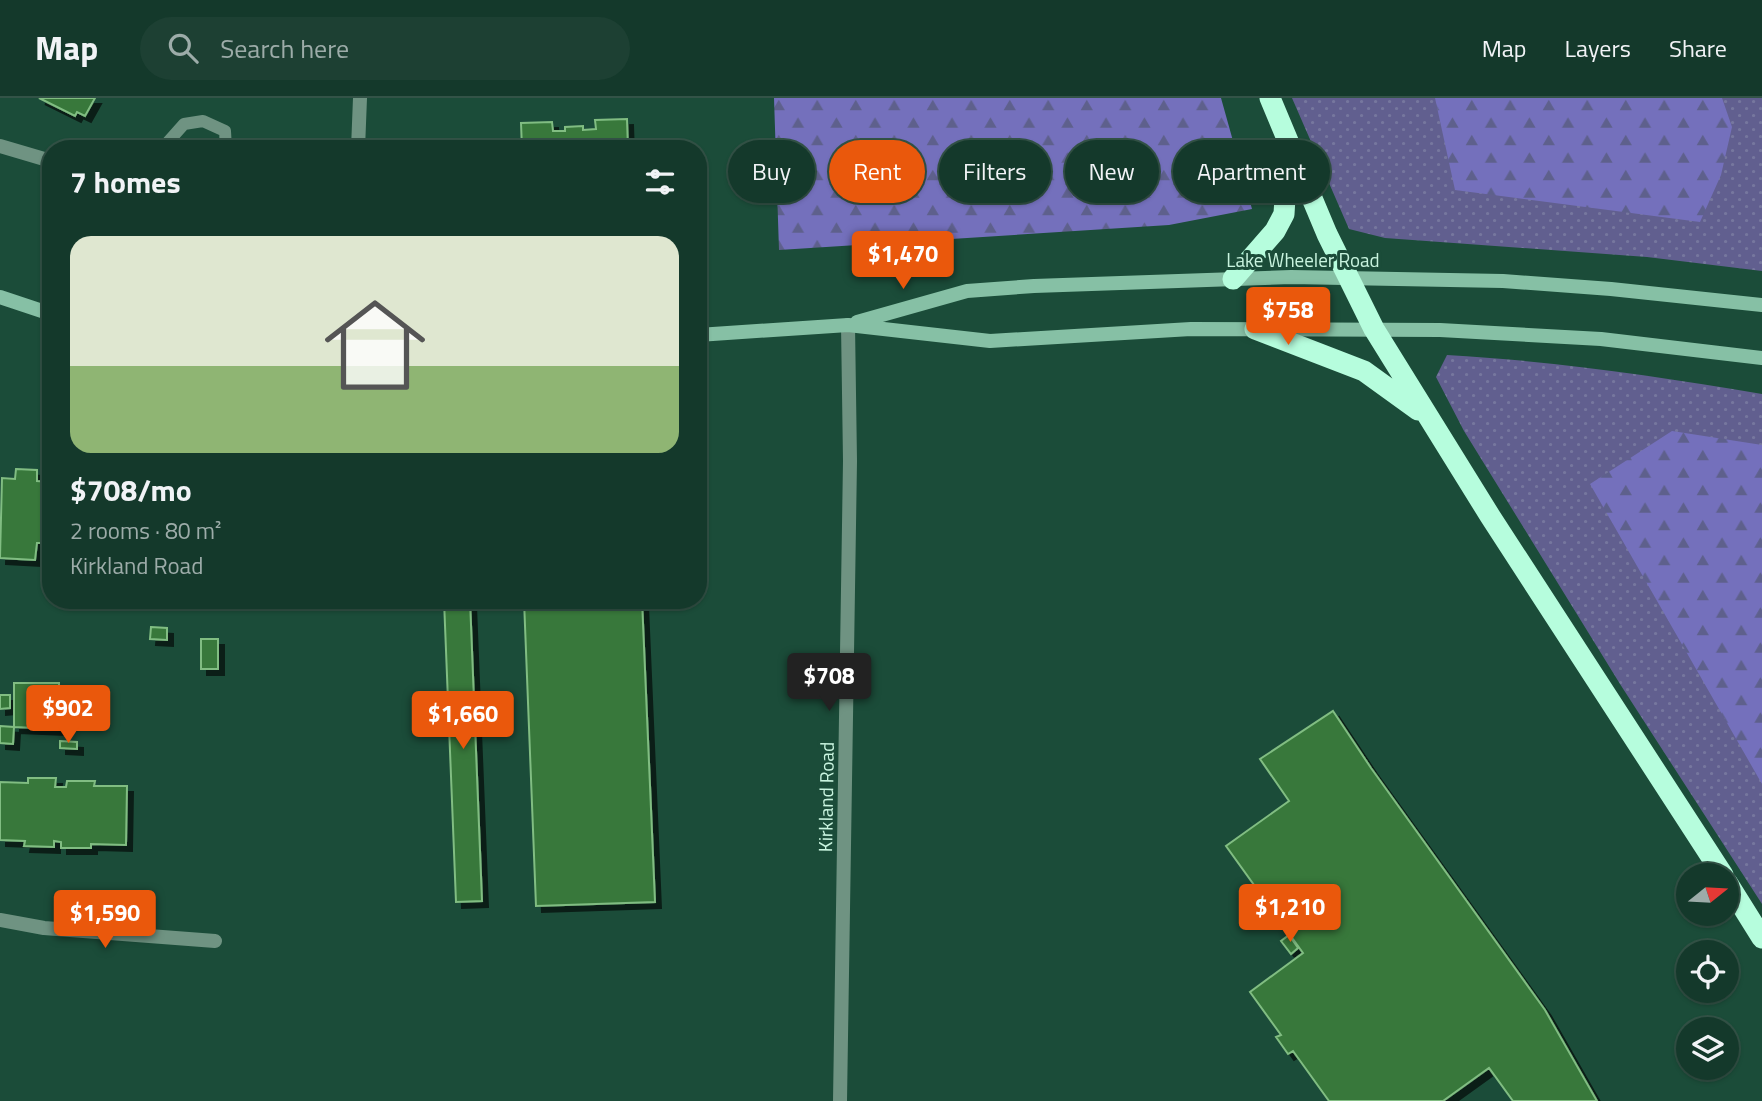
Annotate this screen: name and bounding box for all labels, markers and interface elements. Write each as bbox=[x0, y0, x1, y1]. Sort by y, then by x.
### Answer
search box bbox=[140, 17, 630, 80]
text: Map bbox=[35, 23, 98, 73]
icon: search bbox=[164, 29, 202, 67]
text: Search here bbox=[220, 29, 349, 68]
text: Map bbox=[1482, 30, 1527, 66]
text: Layers bbox=[1565, 30, 1631, 66]
text: Share bbox=[1669, 30, 1727, 66]
chip: Buy bbox=[728, 140, 815, 203]
chip: Rent bbox=[829, 140, 925, 203]
chip: Filters bbox=[939, 140, 1051, 203]
chip: New bbox=[1065, 140, 1159, 203]
chip: Apartment bbox=[1173, 140, 1330, 203]
text: 7 homes bbox=[70, 159, 181, 205]
icon: filters bbox=[641, 163, 679, 201]
pin: $1,470 bbox=[846, 232, 960, 291]
text: $1,470 bbox=[868, 236, 938, 271]
street label: Lake Wheeler Road bbox=[1226, 245, 1380, 274]
icon: home bbox=[312, 282, 438, 408]
pin: $758 bbox=[1247, 288, 1329, 347]
text: $758 bbox=[1262, 292, 1314, 327]
text: $708/mo bbox=[70, 467, 192, 513]
text: 2 rooms · 80 m² bbox=[70, 513, 221, 548]
text: Kirkland Road bbox=[70, 548, 203, 583]
pin: $708 bbox=[788, 654, 870, 713]
text: $708 bbox=[803, 658, 855, 693]
pin: $902 bbox=[27, 686, 109, 745]
text: $902 bbox=[42, 690, 94, 725]
pin: $1,660 bbox=[406, 692, 520, 751]
text: $1,660 bbox=[428, 696, 498, 731]
street label: Kirkland Road bbox=[810, 742, 841, 852]
north arrow bbox=[1676, 863, 1740, 926]
map controls bbox=[1676, 863, 1739, 1080]
pin: $1,210 bbox=[1233, 884, 1347, 944]
text: $1,210 bbox=[1255, 889, 1325, 924]
pin: $1,590 bbox=[48, 890, 162, 950]
text: $1,590 bbox=[70, 895, 140, 930]
button: locate bbox=[1676, 940, 1739, 1003]
button: layers bbox=[1676, 1017, 1739, 1080]

